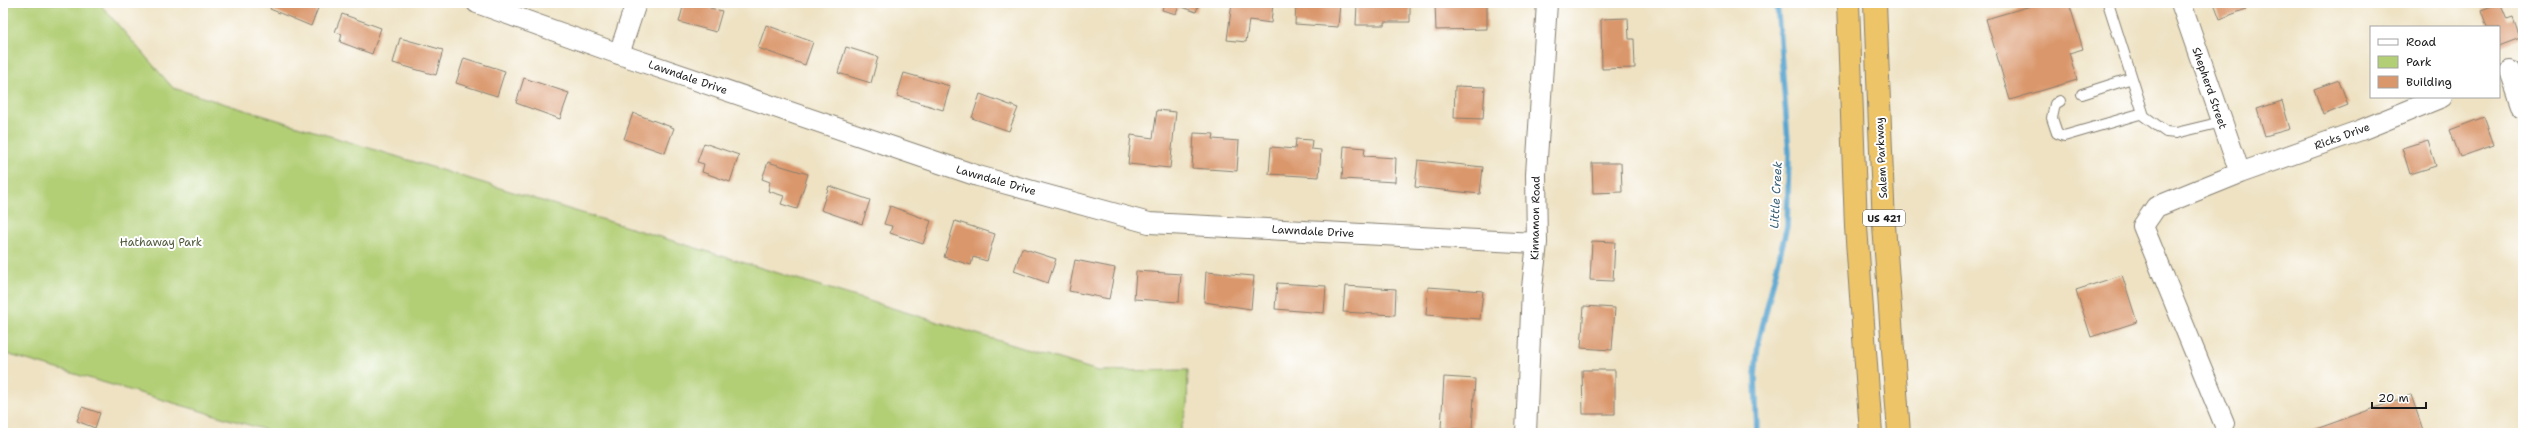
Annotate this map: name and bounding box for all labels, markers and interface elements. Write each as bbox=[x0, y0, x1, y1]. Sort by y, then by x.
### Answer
legend bbox=[2370, 26, 2500, 98]
text: Road bbox=[2406, 34, 2437, 50]
street label: Shepherd Street bbox=[2188, 45, 2231, 131]
text: Park bbox=[2406, 54, 2432, 70]
street label: Lawndale Drive bbox=[646, 57, 729, 98]
text: Building bbox=[2406, 74, 2452, 90]
street label: Salem Parkway bbox=[1872, 117, 1891, 199]
street label: Ricks Drive bbox=[2312, 119, 2372, 153]
water label: Little Creek bbox=[1766, 161, 1786, 229]
street label: Lawndale Drive bbox=[954, 162, 1038, 199]
street label: Kinnamon Road bbox=[1527, 176, 1544, 260]
road number: US 421 bbox=[1863, 210, 1905, 226]
street label: Lawndale Drive bbox=[1271, 222, 1355, 241]
park label: Hathaway Park bbox=[120, 235, 202, 250]
scale bar bbox=[2372, 384, 2426, 410]
text: 20 m bbox=[2378, 390, 2409, 406]

